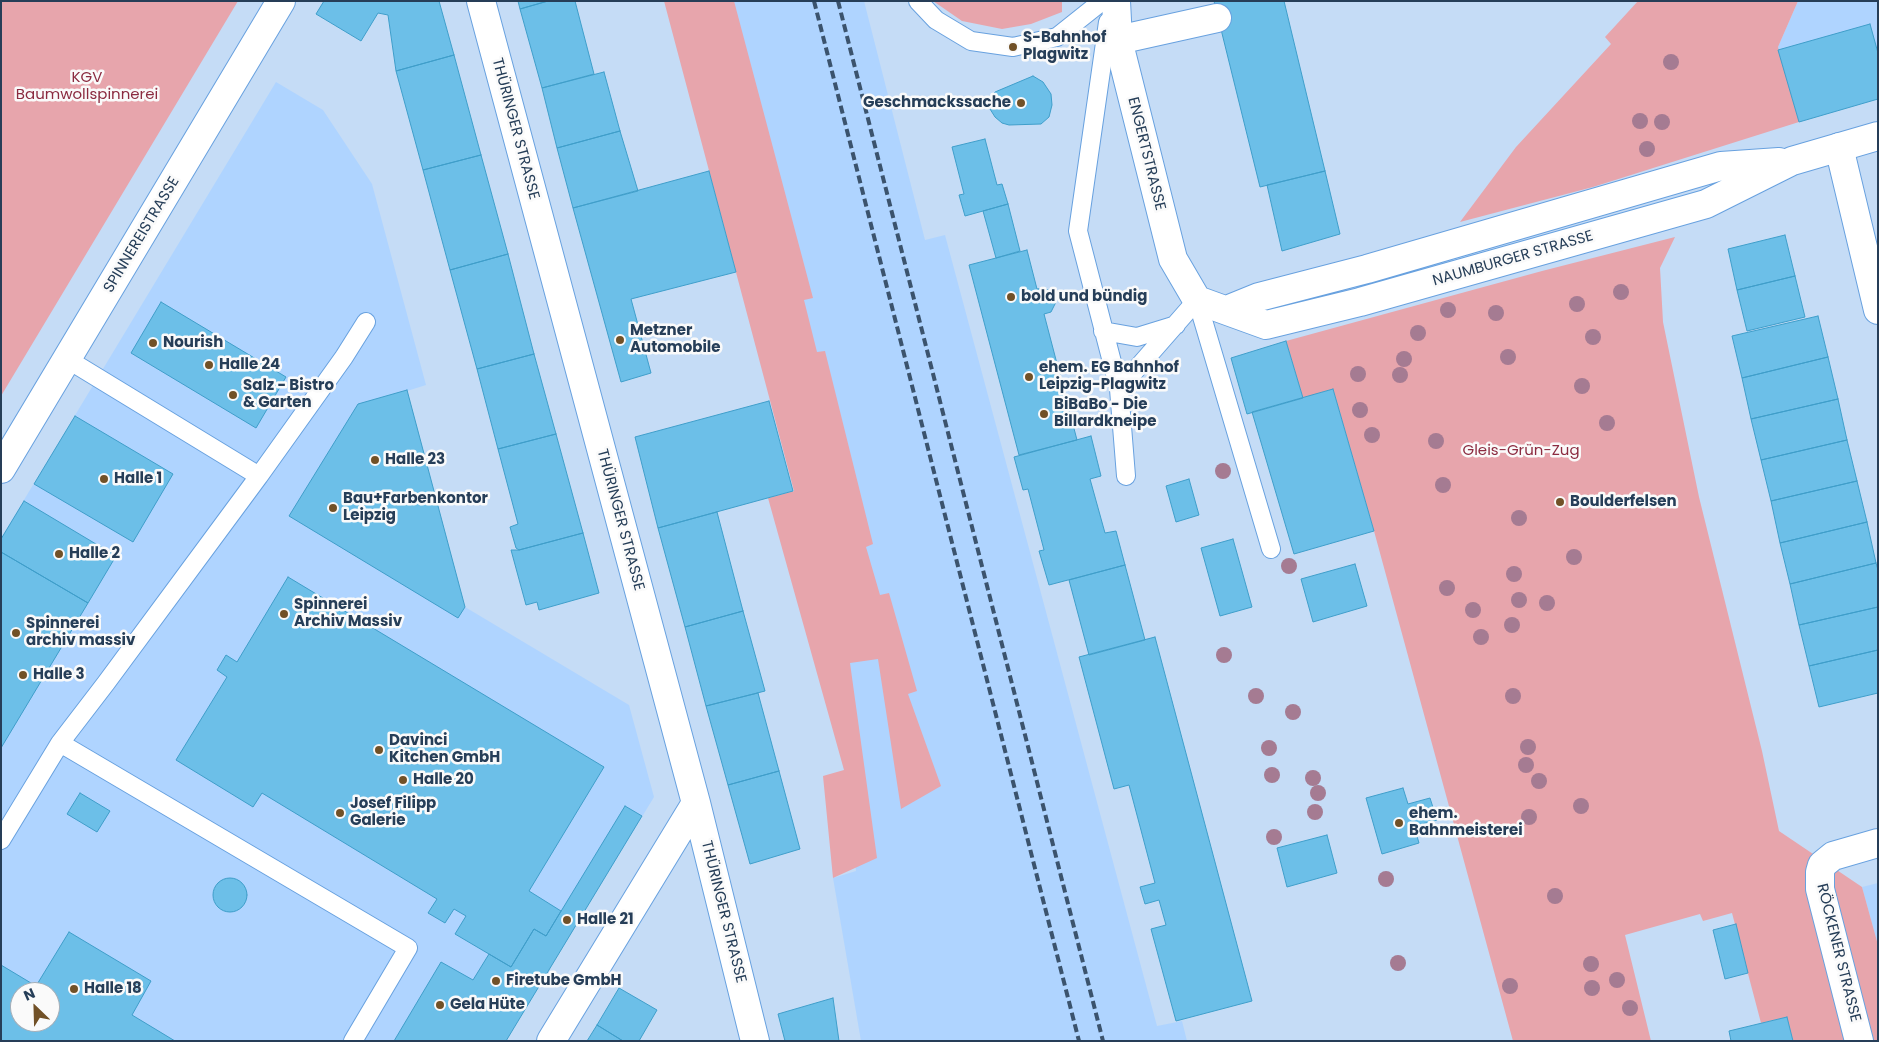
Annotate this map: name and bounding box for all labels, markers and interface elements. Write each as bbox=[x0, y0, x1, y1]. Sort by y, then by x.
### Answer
place label: S-Bahnhof Plagwitz bbox=[1023, 29, 1106, 64]
marker: S-Bahnhof Plagwitz bbox=[1007, 41, 1019, 53]
street label: THÜRINGER STRASSE bbox=[487, 56, 543, 202]
park label: KGV Baumwollspinnerei bbox=[16, 69, 158, 104]
place label: Geschmackssache bbox=[863, 94, 1011, 112]
street label: ENGERTSTRASSE bbox=[1123, 95, 1169, 213]
marker: Geschmackssache bbox=[1015, 97, 1027, 109]
street label: SPINNEREISTRASSE bbox=[100, 174, 184, 296]
street label: NAUMBURGER STRASSE bbox=[1431, 227, 1595, 291]
place label: bold und bündig bbox=[1021, 288, 1147, 306]
marker: bold und bündig bbox=[1005, 291, 1017, 303]
place label: Metzner Automobile bbox=[630, 322, 721, 357]
place label: Nourish bbox=[163, 334, 223, 352]
marker: Metzner Automobile bbox=[614, 334, 626, 346]
marker: Nourish bbox=[147, 337, 159, 349]
place label: Halle 24 bbox=[219, 356, 280, 374]
marker: Halle 24 bbox=[203, 359, 215, 371]
place label: ehem. EG Bahnhof Leipzig-Plagwitz bbox=[1039, 359, 1179, 394]
marker: ehem. EG Bahnhof Leipzig-Plagwitz bbox=[1023, 371, 1035, 383]
place label: Salz - Bistro & Garten bbox=[243, 377, 334, 412]
marker: Salz - Bistro & Garten bbox=[227, 389, 239, 401]
place label: BiBaBo - Die Billardkneipe bbox=[1054, 396, 1156, 431]
marker: BiBaBo - Die Billardkneipe bbox=[1038, 408, 1050, 420]
park label: Gleis-Grün-Zug bbox=[1462, 442, 1580, 460]
street label: THÜRINGER STRASSE bbox=[592, 447, 648, 593]
place label: Halle 23 bbox=[385, 451, 445, 469]
marker: Halle 23 bbox=[369, 454, 381, 466]
place label: Halle 1 bbox=[114, 470, 162, 488]
marker: Halle 1 bbox=[98, 473, 110, 485]
place label: Bau+Farbenkontor Leipzig bbox=[343, 490, 488, 525]
place label: Boulderfelsen bbox=[1570, 493, 1677, 511]
marker: Boulderfelsen bbox=[1554, 496, 1566, 508]
marker: Bau+Farbenkontor Leipzig bbox=[327, 502, 339, 514]
place label: Halle 2 bbox=[69, 545, 120, 563]
marker: Halle 2 bbox=[53, 548, 65, 560]
place label: Spinnerei Archiv Massiv bbox=[294, 596, 402, 631]
marker: Spinnerei Archiv Massiv bbox=[278, 608, 290, 620]
place label: Spinnerei archiv massiv bbox=[26, 615, 135, 650]
marker: Spinnerei archiv massiv bbox=[10, 627, 22, 639]
place label: Halle 3 bbox=[33, 666, 84, 684]
marker: Halle 3 bbox=[17, 669, 29, 681]
place label: Davinci Kitchen GmbH bbox=[389, 732, 500, 767]
marker: Davinci Kitchen GmbH bbox=[373, 744, 385, 756]
place label: Halle 20 bbox=[413, 771, 474, 789]
marker: Halle 20 bbox=[397, 774, 409, 786]
place label: Josef Filipp Galerie bbox=[350, 795, 436, 830]
place label: ehem. Bahnmeisterei bbox=[1409, 805, 1523, 840]
marker: Josef Filipp Galerie bbox=[334, 807, 346, 819]
marker: ehem. Bahnmeisterei bbox=[1393, 817, 1405, 829]
street label: THÜRINGER STRASSE bbox=[697, 839, 749, 985]
street label: RÖCKENER STRASSE bbox=[1812, 882, 1864, 1024]
place label: Halle 21 bbox=[577, 911, 634, 929]
marker: Halle 21 bbox=[561, 914, 573, 926]
place label: Firetube GmbH bbox=[506, 972, 622, 990]
marker: Firetube GmbH bbox=[490, 975, 502, 987]
place label: Halle 18 bbox=[84, 980, 142, 998]
north arrow bbox=[10, 982, 60, 1032]
text: N bbox=[20, 983, 38, 1005]
marker: Halle 18 bbox=[68, 983, 80, 995]
place label: Gela Hüte bbox=[450, 996, 525, 1014]
marker: Gela Hüte bbox=[434, 999, 446, 1011]

